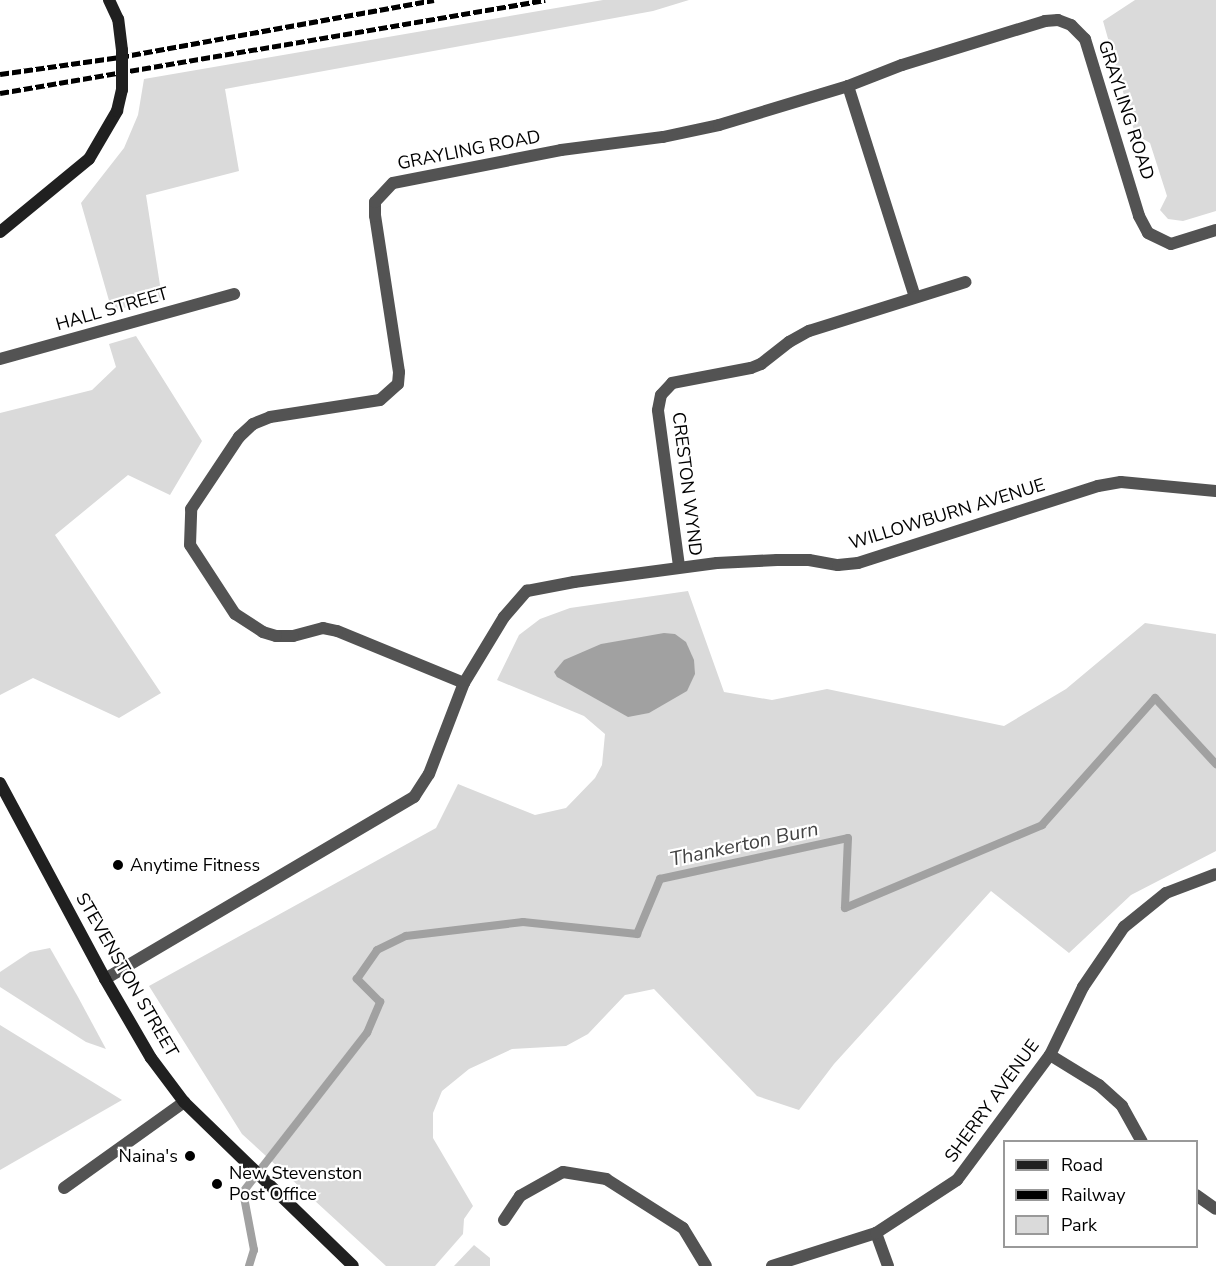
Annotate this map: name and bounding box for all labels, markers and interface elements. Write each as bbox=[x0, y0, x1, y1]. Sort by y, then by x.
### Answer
street label: GRAYLING ROAD bbox=[1093, 38, 1159, 182]
street label: GRAYLING ROAD bbox=[396, 126, 542, 174]
street label: HALL STREET bbox=[53, 283, 171, 335]
street label: CRESTON WYND bbox=[667, 411, 707, 557]
street label: WILLOWBURN AVENUE bbox=[846, 474, 1048, 554]
water label: Thankerton Burn bbox=[668, 817, 820, 871]
place label: Anytime Fitness bbox=[130, 854, 260, 876]
marker: Anytime Fitness bbox=[111, 858, 125, 872]
street label: STEVENSTON STREET bbox=[71, 889, 183, 1061]
street label: SHERRY AVENUE bbox=[940, 1035, 1044, 1167]
legend bbox=[1003, 1140, 1198, 1248]
place label: Naina's bbox=[119, 1145, 178, 1167]
marker: Naina's bbox=[183, 1149, 197, 1163]
text: Road bbox=[1061, 1153, 1103, 1177]
place label: New Stevenston Post Office bbox=[229, 1163, 362, 1206]
marker: New Stevenston Post Office bbox=[210, 1177, 224, 1191]
text: Railway bbox=[1061, 1183, 1126, 1207]
text: Park bbox=[1061, 1213, 1097, 1237]

